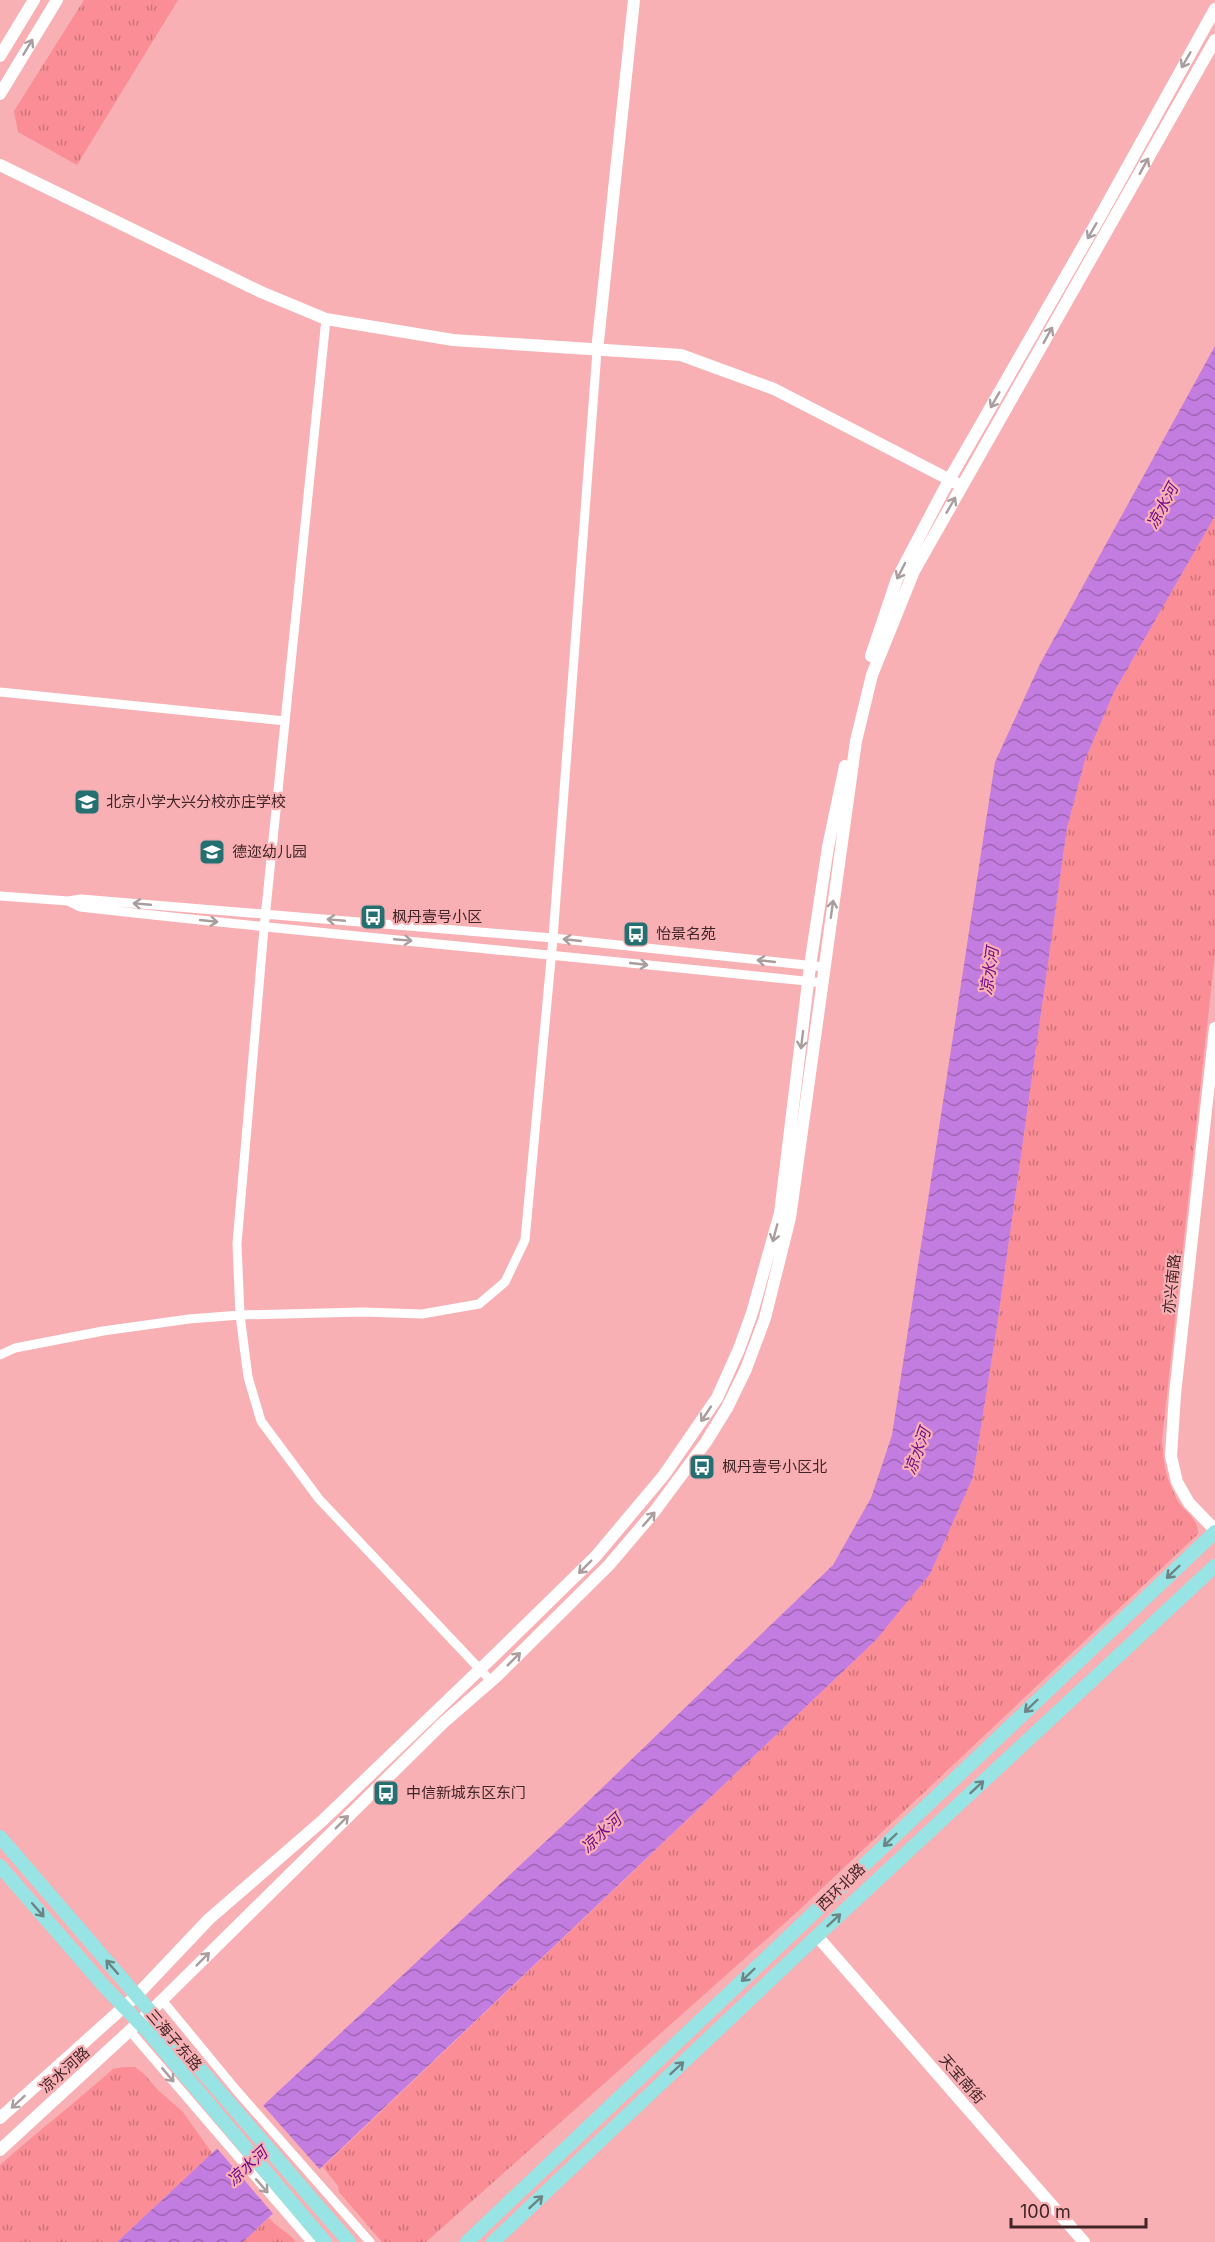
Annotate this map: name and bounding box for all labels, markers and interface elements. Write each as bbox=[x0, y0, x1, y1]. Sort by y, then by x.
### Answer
one-way arrow bbox=[23, 39, 35, 56]
one-way arrow bbox=[1180, 51, 1192, 68]
one-way arrow bbox=[1138, 158, 1150, 175]
one-way arrow bbox=[1086, 222, 1098, 239]
one-way arrow bbox=[1043, 327, 1054, 345]
one-way arrow bbox=[989, 391, 1001, 408]
water label: 凉水河 bbox=[1142, 477, 1184, 532]
one-way arrow bbox=[946, 497, 958, 514]
one-way arrow bbox=[895, 561, 906, 579]
school or university icon: 北京小学大兴分校亦庄学校 bbox=[72, 787, 102, 817]
place label: 北京小学大兴分校亦庄学校 bbox=[106, 792, 286, 811]
school or university icon: 德迩幼儿园 bbox=[197, 837, 227, 867]
place label: 德迩幼儿园 bbox=[232, 842, 307, 861]
one-way arrow bbox=[132, 898, 152, 909]
one-way arrow bbox=[827, 900, 838, 920]
bus stop icon: 枫丹壹号小区 bbox=[358, 902, 388, 932]
place label: 枫丹壹号小区 bbox=[392, 907, 482, 926]
one-way arrow bbox=[327, 914, 346, 925]
one-way arrow bbox=[198, 916, 218, 927]
bus stop icon: 怡景名苑 bbox=[621, 919, 651, 949]
place label: 怡景名苑 bbox=[656, 924, 716, 943]
one-way arrow bbox=[563, 934, 583, 945]
one-way arrow bbox=[392, 935, 412, 946]
water label: 凉水河 bbox=[976, 943, 1003, 996]
one-way arrow bbox=[757, 955, 776, 966]
one-way arrow bbox=[628, 958, 648, 969]
one-way arrow bbox=[796, 1030, 807, 1049]
one-way arrow bbox=[769, 1223, 780, 1242]
street label: 亦兴南路 bbox=[1159, 1253, 1184, 1315]
one-way arrow bbox=[699, 1405, 711, 1422]
water label: 凉水河 bbox=[899, 1422, 936, 1477]
bus stop icon: 枫丹壹号小区北 bbox=[687, 1452, 717, 1482]
place label: 枫丹壹号小区北 bbox=[722, 1457, 827, 1476]
one-way arrow bbox=[642, 1512, 656, 1527]
one-way arrow bbox=[577, 1559, 592, 1574]
one-way arrow bbox=[1165, 1565, 1180, 1579]
one-way arrow bbox=[506, 1652, 521, 1667]
one-way arrow bbox=[1024, 1699, 1039, 1713]
bus stop icon: 中信新城东区东门 bbox=[371, 1778, 401, 1808]
one-way arrow bbox=[969, 1780, 984, 1794]
place label: 中信新城东区东门 bbox=[406, 1783, 526, 1802]
water label: 凉水河 bbox=[577, 1807, 628, 1857]
one-way arrow bbox=[335, 1815, 350, 1830]
one-way arrow bbox=[882, 1833, 897, 1848]
street label: 西环北路 bbox=[812, 1859, 869, 1914]
one-way arrow bbox=[31, 1902, 45, 1917]
one-way arrow bbox=[827, 1912, 842, 1927]
one-way arrow bbox=[196, 1952, 211, 1967]
one-way arrow bbox=[105, 1959, 118, 1975]
one-way arrow bbox=[741, 1967, 756, 1982]
street label: 三海子东路 bbox=[143, 2005, 206, 2074]
street label: 凉水河路 bbox=[36, 2042, 93, 2097]
street label: 天宝南街 bbox=[936, 2050, 989, 2108]
one-way arrow bbox=[670, 2061, 685, 2075]
one-way arrow bbox=[161, 2067, 174, 2083]
one-way arrow bbox=[11, 2095, 26, 2109]
water label: 凉水河 bbox=[223, 2140, 274, 2190]
one-way arrow bbox=[255, 2178, 269, 2193]
scale bar bbox=[1011, 2191, 1146, 2229]
one-way arrow bbox=[528, 2195, 543, 2209]
text: 100 m bbox=[1020, 2201, 1071, 2222]

